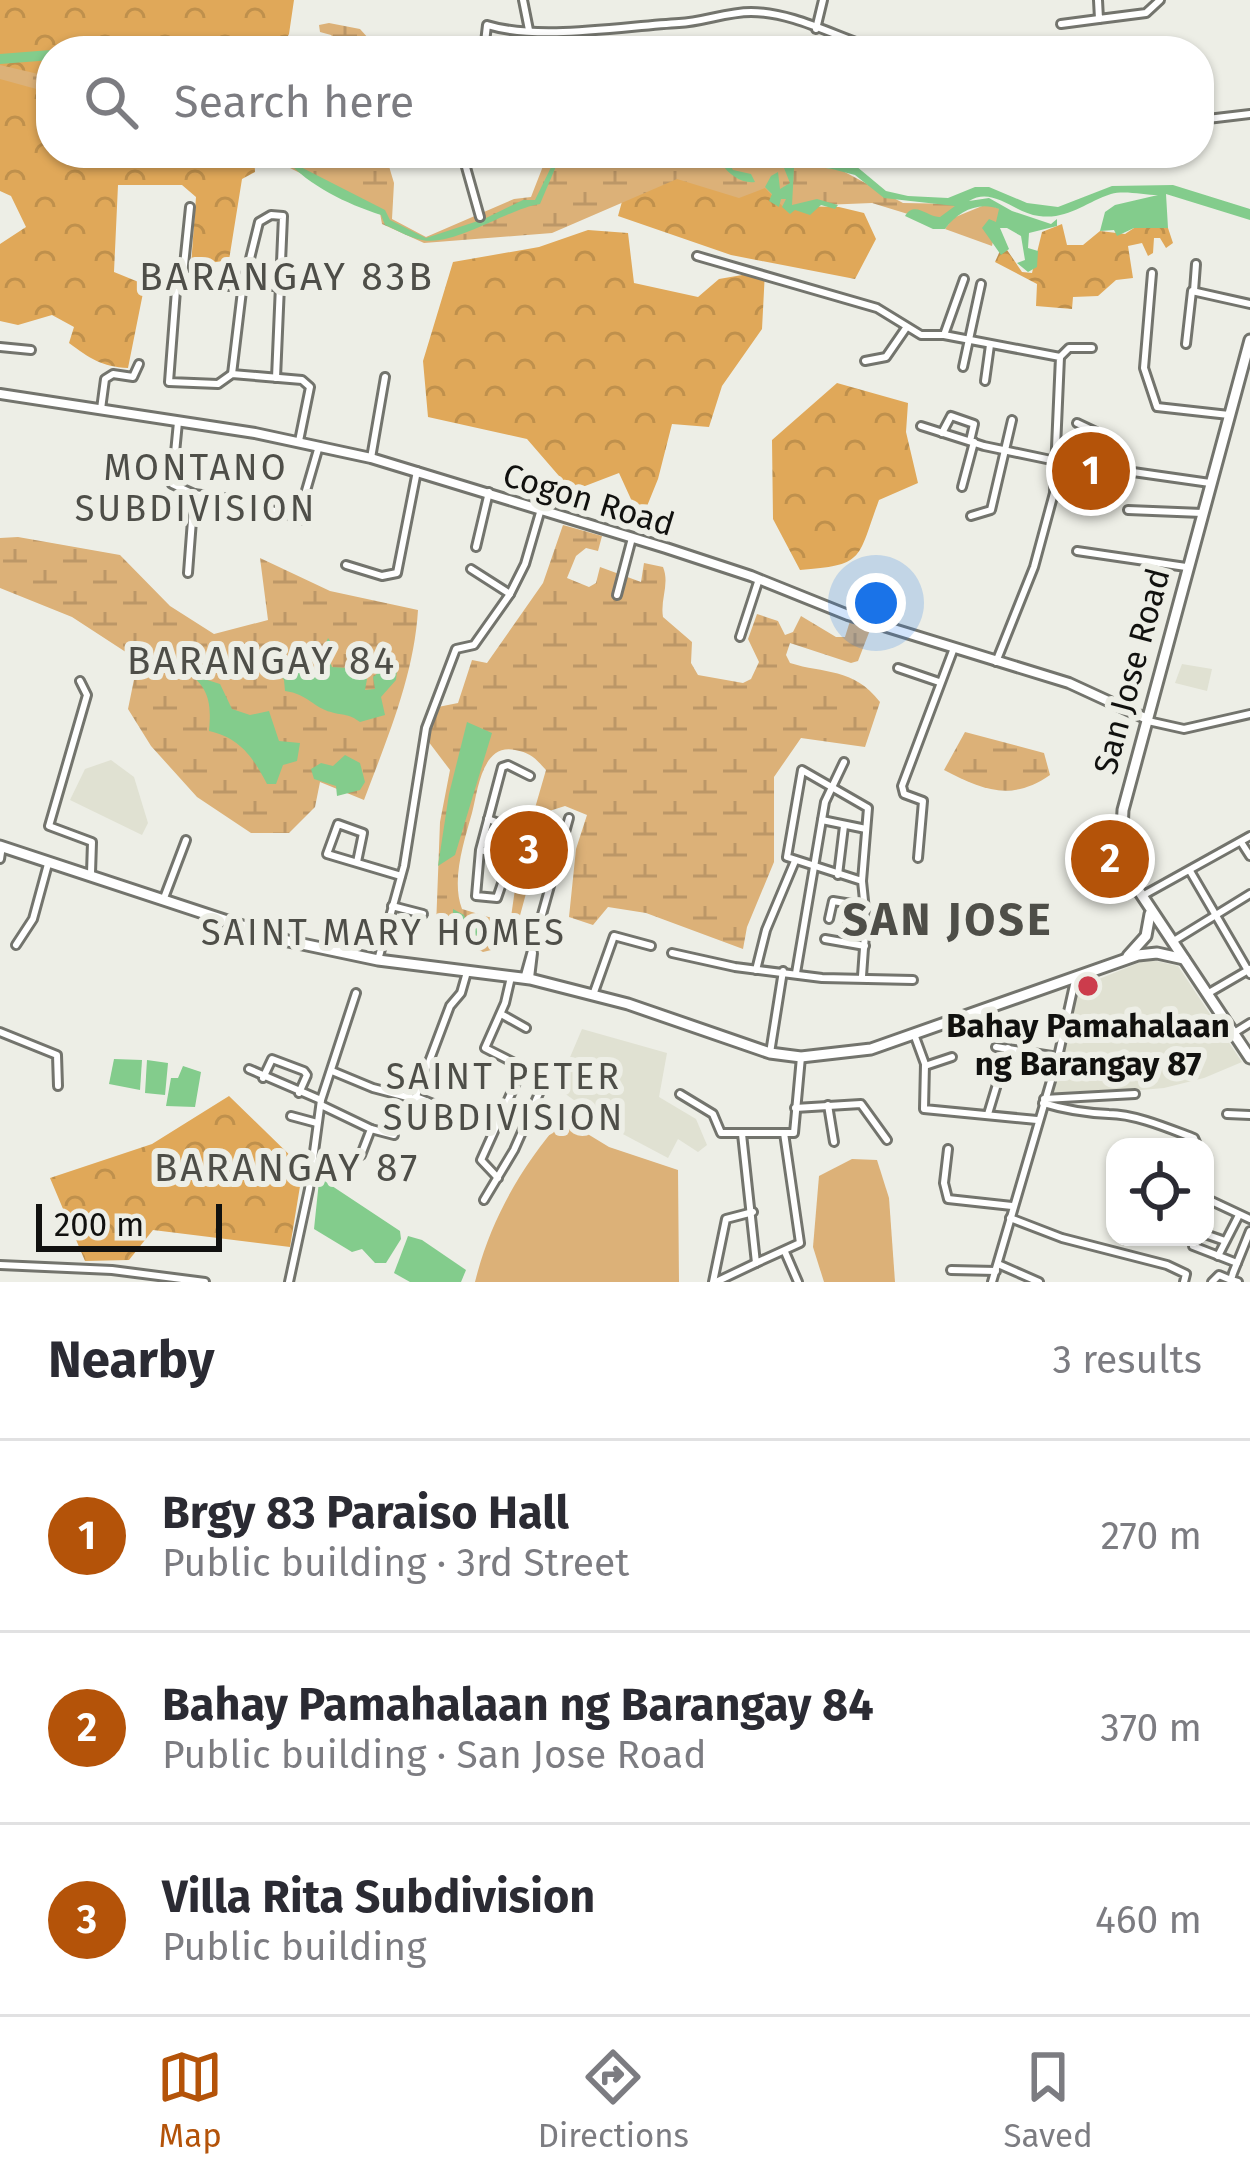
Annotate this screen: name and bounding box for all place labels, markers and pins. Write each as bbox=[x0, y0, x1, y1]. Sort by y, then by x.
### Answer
pin: 1 bbox=[1052, 426, 1130, 516]
pin: 3 bbox=[490, 805, 568, 895]
pin: 2 bbox=[1071, 814, 1149, 904]
marker: Bahay Pamahalaan ng Barangay 87 bbox=[1075, 973, 1101, 999]
place label: Bahay Pamahalaan ng Barangay 87 bbox=[946, 1006, 1230, 1084]

